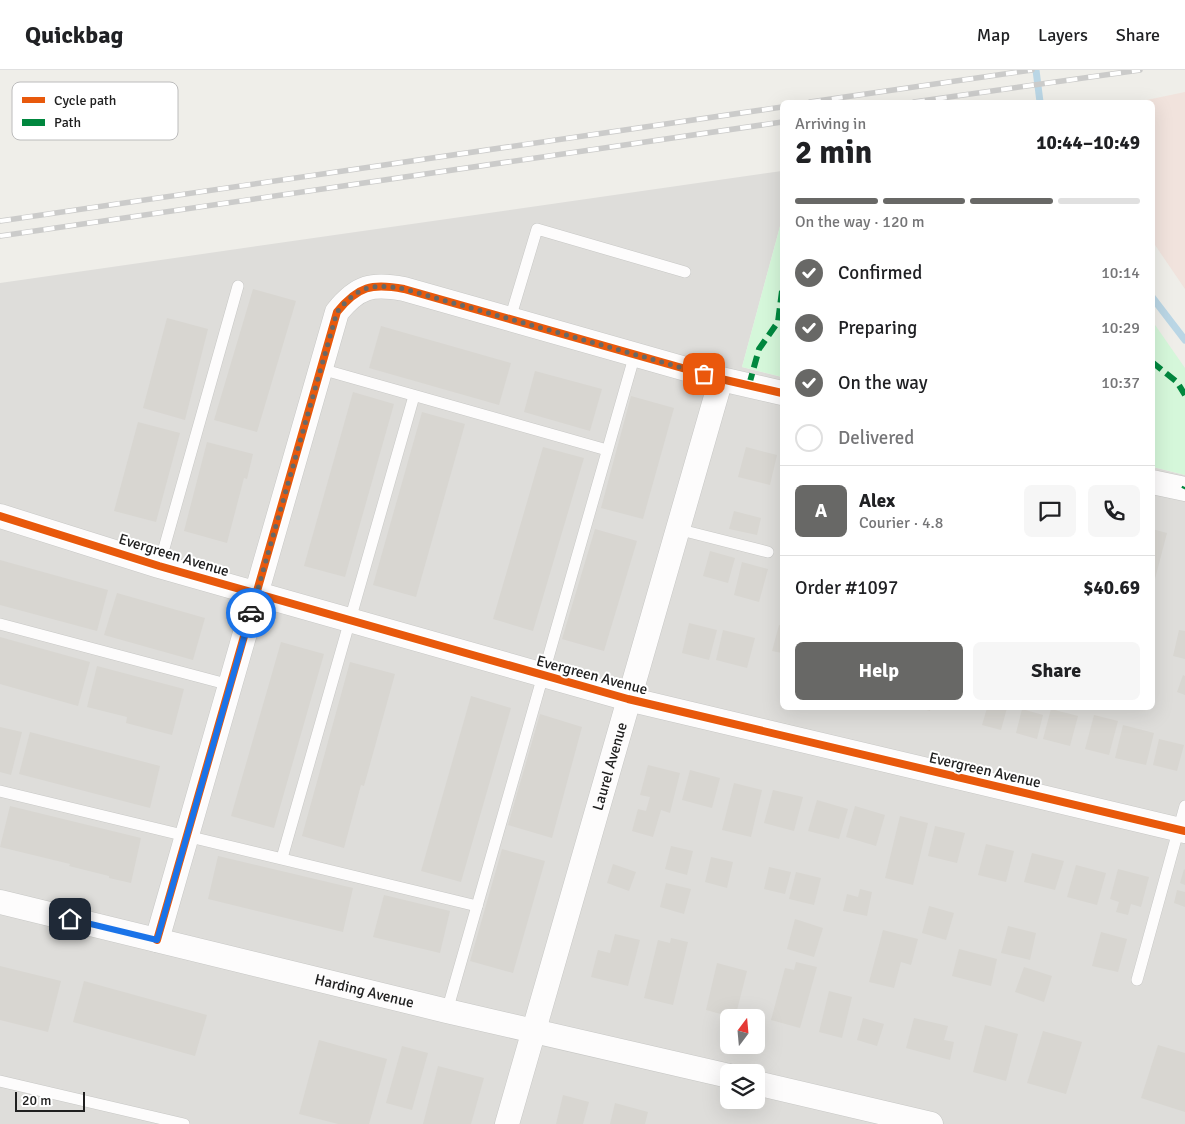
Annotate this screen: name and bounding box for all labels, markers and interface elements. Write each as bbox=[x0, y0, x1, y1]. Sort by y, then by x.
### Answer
text: Quickbag bbox=[25, 20, 123, 50]
text: Map bbox=[977, 24, 1010, 46]
text: Layers bbox=[1038, 24, 1088, 46]
text: Share bbox=[1116, 24, 1160, 46]
legend bbox=[12, 82, 178, 140]
text: Cycle path bbox=[54, 92, 116, 109]
text: Path bbox=[54, 114, 81, 131]
text: Arriving in bbox=[795, 114, 866, 134]
text: 10:44–10:49 bbox=[1036, 131, 1140, 155]
text: 2 min bbox=[795, 133, 872, 172]
text: On the way · 120 m bbox=[795, 212, 925, 232]
icon: check bbox=[795, 259, 823, 287]
text: Confirmed bbox=[838, 261, 922, 285]
text: 10:14 bbox=[1101, 263, 1140, 283]
icon: check bbox=[795, 314, 823, 342]
text: Preparing bbox=[838, 316, 917, 340]
text: 10:29 bbox=[1101, 318, 1140, 338]
pin bbox=[683, 353, 725, 395]
icon: bag bbox=[690, 360, 718, 388]
icon: check bbox=[795, 369, 823, 397]
text: On the way bbox=[838, 371, 928, 395]
text: 10:37 bbox=[1101, 373, 1140, 393]
text: Delivered bbox=[838, 426, 914, 450]
button: chat bbox=[1024, 485, 1076, 537]
button: phone bbox=[1088, 485, 1140, 537]
text: Alex bbox=[859, 489, 895, 513]
text: A bbox=[815, 499, 827, 523]
text: Courier · 4.8 bbox=[859, 513, 943, 533]
street label: Evergreen Avenue bbox=[117, 530, 231, 580]
text: Order #1097 bbox=[795, 576, 898, 600]
text: $40.69 bbox=[1083, 576, 1140, 600]
courier bbox=[226, 588, 276, 638]
icon: car bbox=[237, 599, 265, 627]
button: Help bbox=[795, 642, 963, 700]
button: Share bbox=[973, 642, 1140, 700]
street label: Evergreen Avenue bbox=[534, 652, 650, 698]
street label: Laurel Avenue bbox=[588, 720, 631, 813]
street label: Evergreen Avenue bbox=[927, 748, 1043, 792]
pin bbox=[49, 898, 91, 940]
icon: home bbox=[56, 905, 84, 933]
street label: Harding Avenue bbox=[313, 970, 416, 1012]
north arrow bbox=[720, 1009, 765, 1054]
map controls bbox=[720, 1009, 765, 1109]
button: layers bbox=[720, 1064, 765, 1109]
scale bar bbox=[15, 1089, 85, 1112]
text: 20 m bbox=[22, 1092, 51, 1109]

